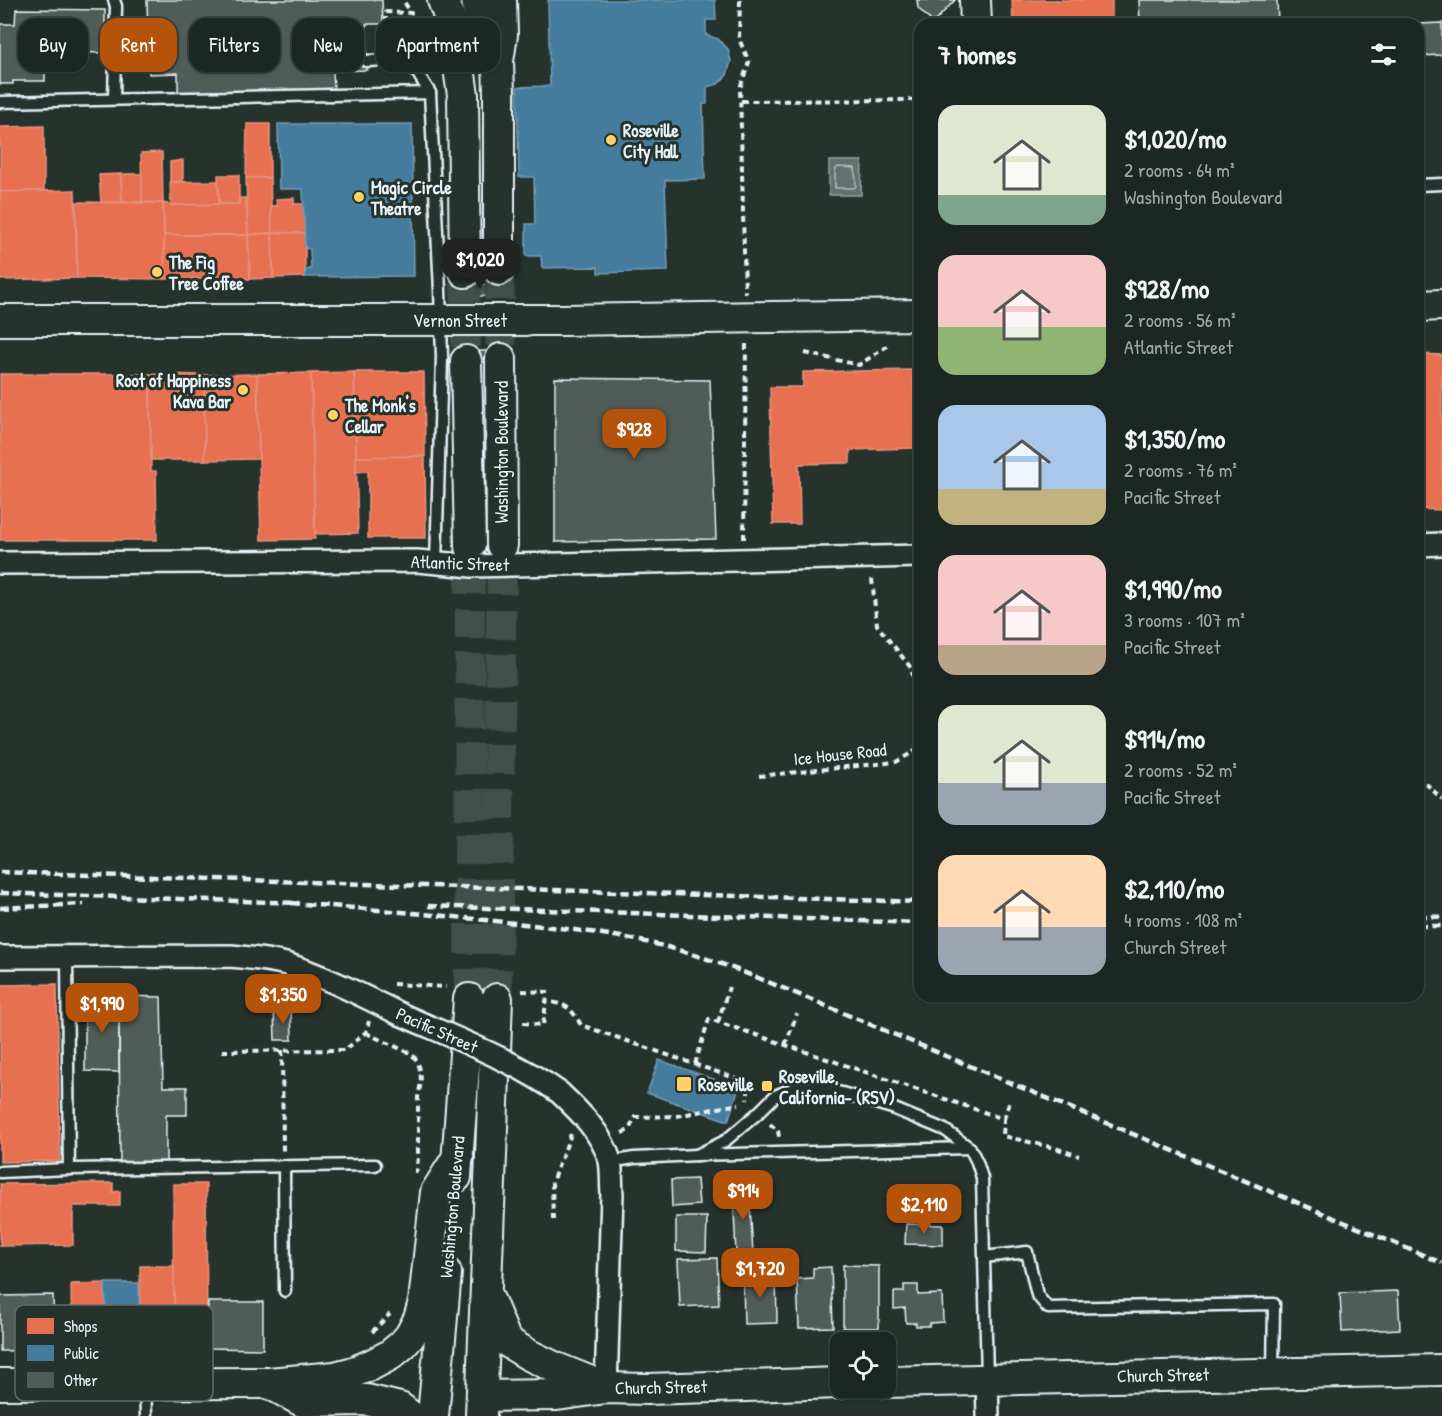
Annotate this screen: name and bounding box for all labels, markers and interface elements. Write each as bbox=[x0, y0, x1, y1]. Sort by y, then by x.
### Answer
chip: Buy bbox=[18, 18, 88, 72]
chip: Rent bbox=[100, 18, 177, 72]
chip: Filters bbox=[189, 18, 280, 72]
chip: New bbox=[292, 18, 364, 72]
chip: Apartment bbox=[376, 18, 500, 72]
text: 7 homes bbox=[938, 37, 1016, 72]
icon: filters bbox=[1367, 38, 1400, 71]
place label: Roseville City Hall bbox=[623, 118, 680, 165]
text: $1,020/mo bbox=[1124, 121, 1227, 156]
icon: home bbox=[986, 129, 1058, 201]
marker: Roseville City Hall bbox=[604, 133, 618, 147]
text: 2 rooms · 64 m² bbox=[1124, 156, 1235, 183]
place label: Magic Circle Theatre bbox=[370, 175, 453, 221]
text: Washington Boulevard bbox=[1124, 183, 1282, 210]
marker: Magic Circle Theatre bbox=[352, 190, 366, 204]
pin: $1,020 bbox=[431, 239, 529, 290]
text: $1,020 bbox=[456, 245, 504, 272]
place label: The Fig Tree Coffee bbox=[168, 250, 245, 296]
marker: The Fig Tree Coffee bbox=[150, 265, 164, 279]
text: $928/mo bbox=[1124, 271, 1209, 306]
icon: home bbox=[986, 279, 1058, 351]
text: 2 rooms · 56 m² bbox=[1124, 306, 1236, 333]
street label: Vernon Street bbox=[413, 308, 508, 333]
text: Atlantic Street bbox=[1124, 333, 1233, 360]
place label: Root of Happiness Kava Bar bbox=[116, 368, 231, 414]
street label: Washington Boulevard bbox=[489, 381, 514, 523]
marker: Root of Happiness Kava Bar bbox=[236, 383, 250, 397]
place label: The Monk's Cellar bbox=[344, 393, 416, 439]
marker: The Monk's Cellar bbox=[326, 408, 340, 422]
pin: $928 bbox=[598, 409, 670, 460]
text: $928 bbox=[616, 415, 652, 442]
text: $1,350/mo bbox=[1124, 421, 1225, 456]
icon: home bbox=[986, 429, 1058, 501]
text: 2 rooms · 76 m² bbox=[1124, 456, 1237, 483]
text: Pacific Street bbox=[1124, 483, 1221, 510]
street label: Atlantic Street bbox=[410, 549, 510, 577]
text: $1,990/mo bbox=[1124, 571, 1222, 606]
icon: home bbox=[986, 579, 1058, 651]
text: 3 rooms · 107 m² bbox=[1124, 606, 1245, 633]
text: Pacific Street bbox=[1124, 633, 1221, 660]
text: $914/mo bbox=[1124, 721, 1205, 756]
icon: home bbox=[986, 729, 1058, 801]
street label: Ice House Road bbox=[792, 737, 888, 771]
text: 2 rooms · 52 m² bbox=[1124, 756, 1237, 783]
text: Pacific Street bbox=[1124, 783, 1221, 810]
text: $2,110/mo bbox=[1124, 871, 1224, 906]
icon: home bbox=[986, 879, 1058, 951]
text: 4 rooms · 108 m² bbox=[1124, 906, 1242, 933]
text: Church Street bbox=[1124, 933, 1226, 960]
pin: $1,350 bbox=[234, 974, 332, 1025]
text: $1,350 bbox=[259, 980, 307, 1007]
pin: $1,990 bbox=[53, 983, 151, 1034]
text: $1,990 bbox=[79, 989, 125, 1016]
street label: Pacific Street bbox=[392, 1001, 483, 1059]
place label: Roseville, California- (RSV) bbox=[779, 1064, 895, 1110]
place label: Roseville bbox=[698, 1072, 755, 1097]
marker: Roseville bbox=[675, 1075, 693, 1093]
marker: Roseville, California- (RSV) bbox=[760, 1079, 774, 1093]
street label: Washington Boulevard bbox=[433, 1135, 471, 1279]
pin: $914 bbox=[707, 1170, 779, 1221]
text: $914 bbox=[727, 1176, 759, 1203]
pin: $2,110 bbox=[875, 1184, 973, 1235]
text: $2,110 bbox=[900, 1190, 948, 1217]
pin: $1,720 bbox=[711, 1248, 809, 1299]
text: $1,720 bbox=[735, 1254, 785, 1281]
legend bbox=[15, 1305, 213, 1401]
text: Shops bbox=[64, 1315, 98, 1337]
map controls bbox=[830, 1332, 896, 1398]
button: locate bbox=[830, 1332, 896, 1398]
text: Public bbox=[64, 1342, 100, 1364]
street label: Church Street bbox=[1117, 1362, 1210, 1388]
text: Other bbox=[64, 1369, 98, 1391]
street label: Church Street bbox=[615, 1374, 708, 1400]

